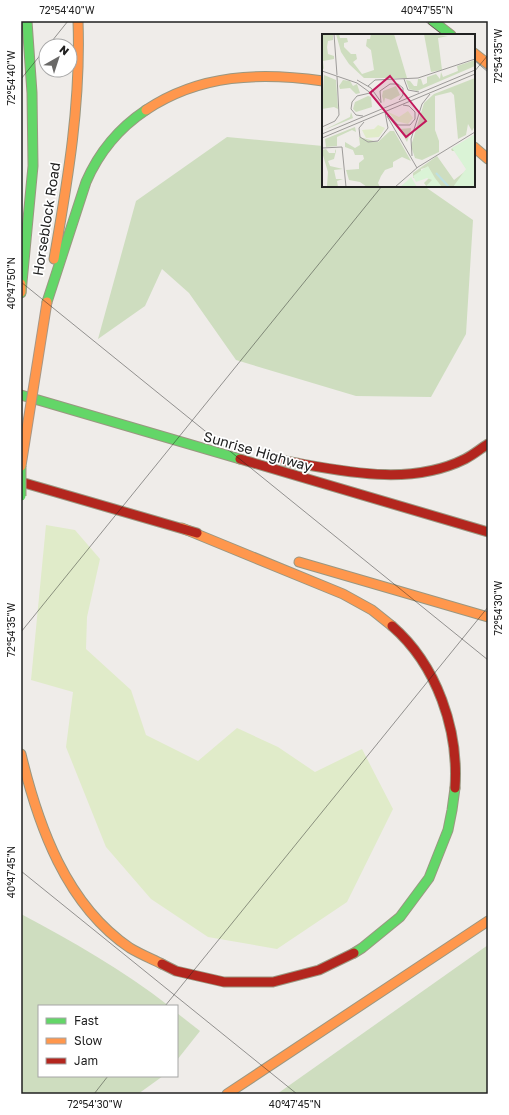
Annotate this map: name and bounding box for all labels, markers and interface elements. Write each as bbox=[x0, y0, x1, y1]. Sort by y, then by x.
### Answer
text: 72°54'40"W bbox=[39, 4, 95, 16]
text: 40°47'55"N bbox=[401, 4, 453, 16]
text: 72°54'35"W bbox=[492, 28, 504, 83]
inset map bbox=[322, 34, 475, 187]
north arrow bbox=[38, 38, 78, 78]
text: N bbox=[57, 42, 72, 58]
text: 72°54'40"W bbox=[5, 50, 17, 106]
street label: Horseblock Road bbox=[29, 161, 63, 277]
text: 40°47'50"N bbox=[5, 257, 17, 309]
street label: Sunrise Highway bbox=[202, 427, 314, 475]
text: 72°54'30"W bbox=[492, 580, 504, 635]
text: 72°54'35"W bbox=[5, 602, 17, 657]
text: 40°47'45"N bbox=[5, 846, 17, 898]
legend bbox=[38, 1005, 178, 1077]
text: Fast bbox=[74, 1013, 99, 1028]
text: Slow bbox=[74, 1033, 102, 1048]
text: Jam bbox=[74, 1053, 98, 1068]
text: 72°54'30"W bbox=[68, 1098, 123, 1110]
text: 40°47'45"N bbox=[269, 1098, 321, 1110]

